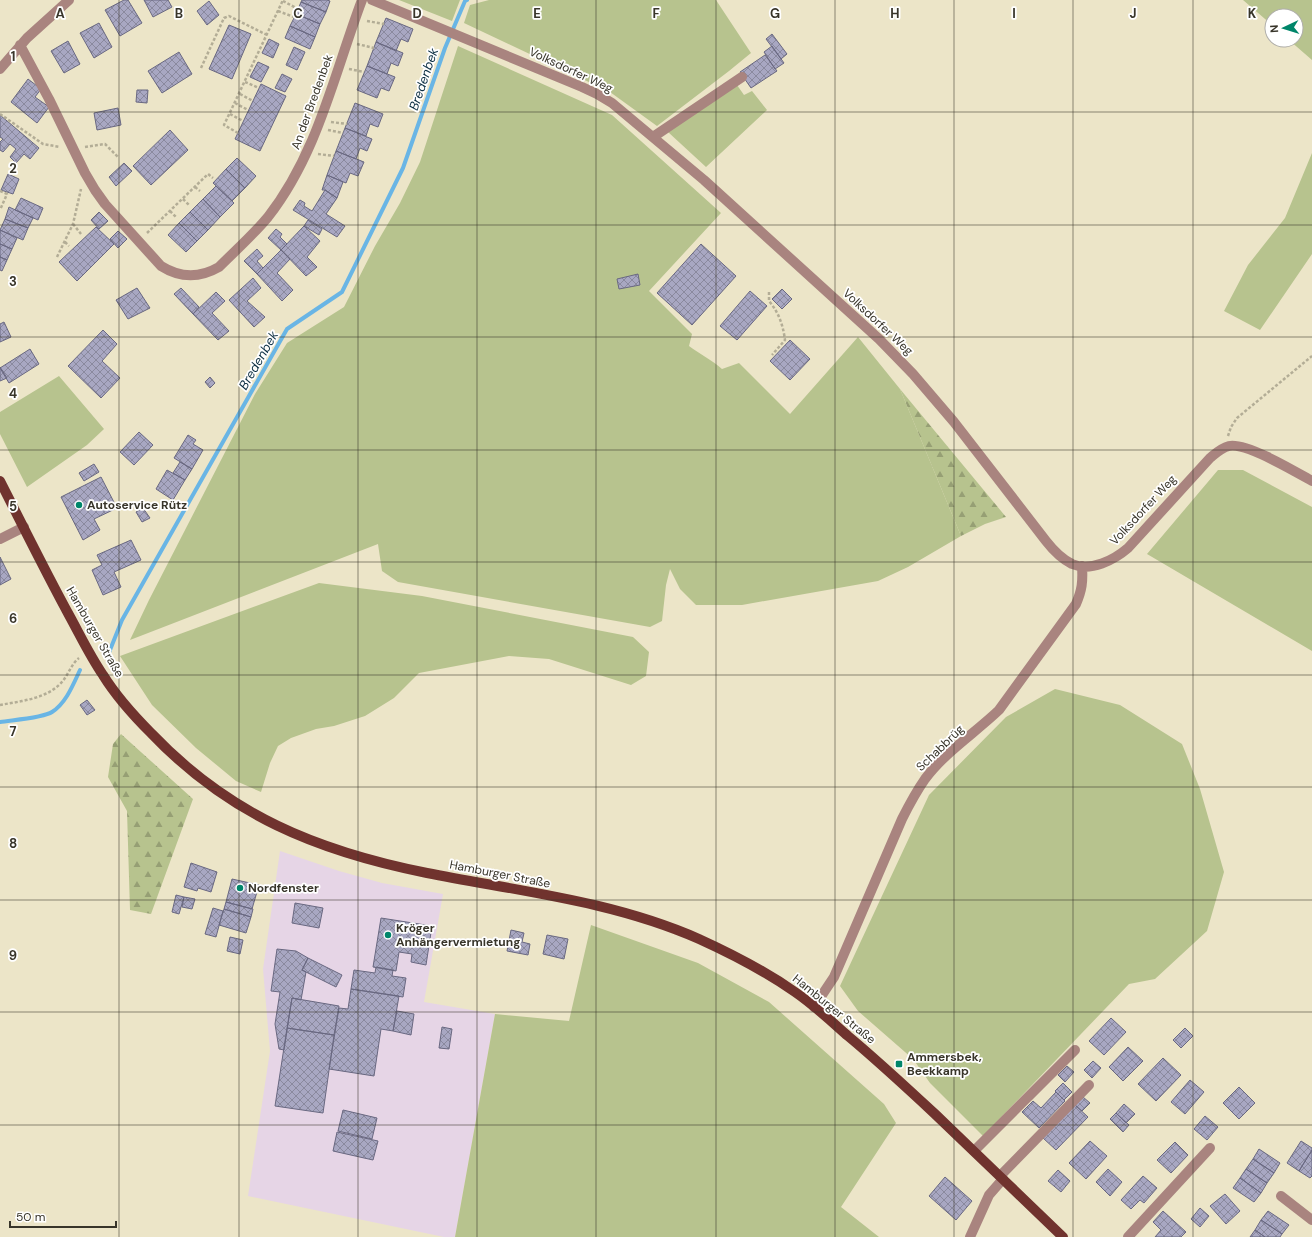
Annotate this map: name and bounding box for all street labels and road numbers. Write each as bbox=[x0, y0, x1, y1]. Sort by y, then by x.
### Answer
street label: Volksdorfer Weg bbox=[527, 44, 616, 97]
street label: An der Bredenbek bbox=[287, 52, 337, 152]
street label: Volksdorfer Weg bbox=[839, 285, 917, 359]
street label: Volksdorfer Weg bbox=[1106, 471, 1180, 549]
street label: Hamburger Straße bbox=[63, 584, 128, 680]
street label: Schabbrüg bbox=[913, 721, 967, 775]
street label: Hamburger Straße bbox=[448, 856, 552, 892]
street label: Hamburger Straße bbox=[789, 971, 879, 1047]

